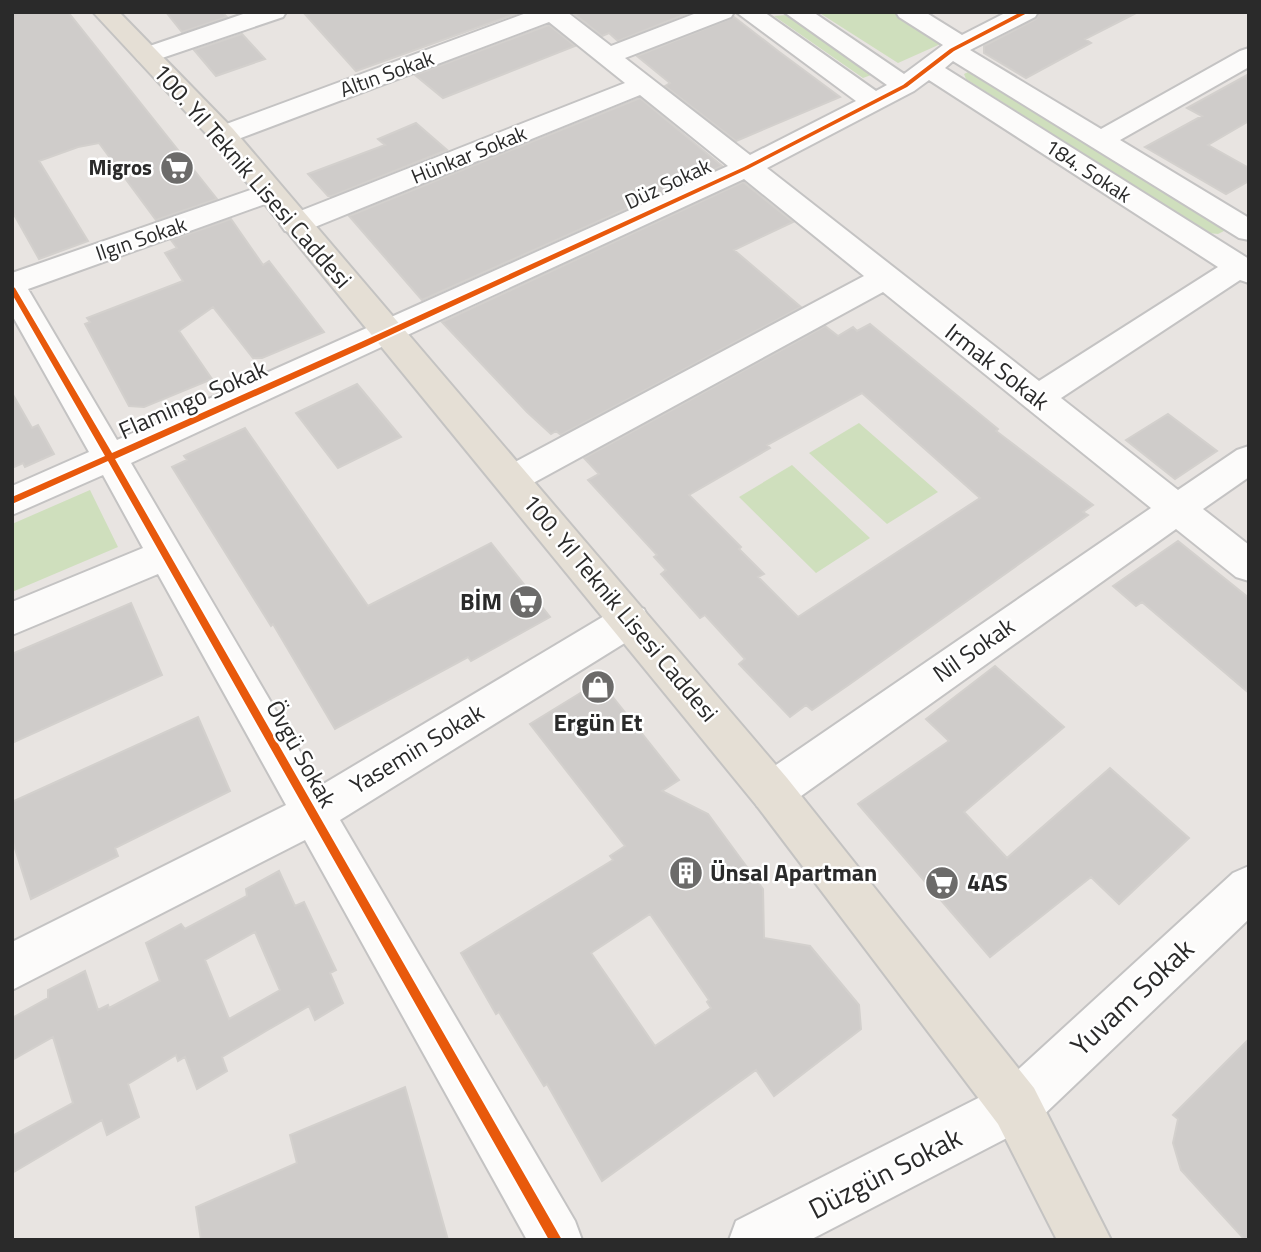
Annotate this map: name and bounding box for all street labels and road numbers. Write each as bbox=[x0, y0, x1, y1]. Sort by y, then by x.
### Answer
street label: Altın Sokak bbox=[335, 41, 438, 105]
street label: 100. Yıl Teknik Lisesi Caddesi bbox=[145, 55, 361, 296]
street label: Hünkar Sokak bbox=[406, 116, 531, 192]
street label: 184. Sokak bbox=[1039, 130, 1138, 210]
street label: Düz Sokak bbox=[619, 149, 716, 217]
street label: Ilgın Sokak bbox=[91, 208, 190, 269]
street label: Irmak Sokak bbox=[938, 314, 1058, 419]
street label: Flamingo Sokak bbox=[113, 350, 273, 448]
street label: 100. Yıl Teknik Lisesi Caddesi bbox=[514, 485, 727, 729]
street label: Nil Sokak bbox=[925, 607, 1022, 691]
street label: Övgü Sokak bbox=[257, 693, 347, 814]
street label: Yasemin Sokak bbox=[343, 694, 491, 802]
street label: Yuvam Sokak bbox=[1060, 928, 1203, 1066]
street label: Düzgün Sokak bbox=[801, 1116, 969, 1230]

